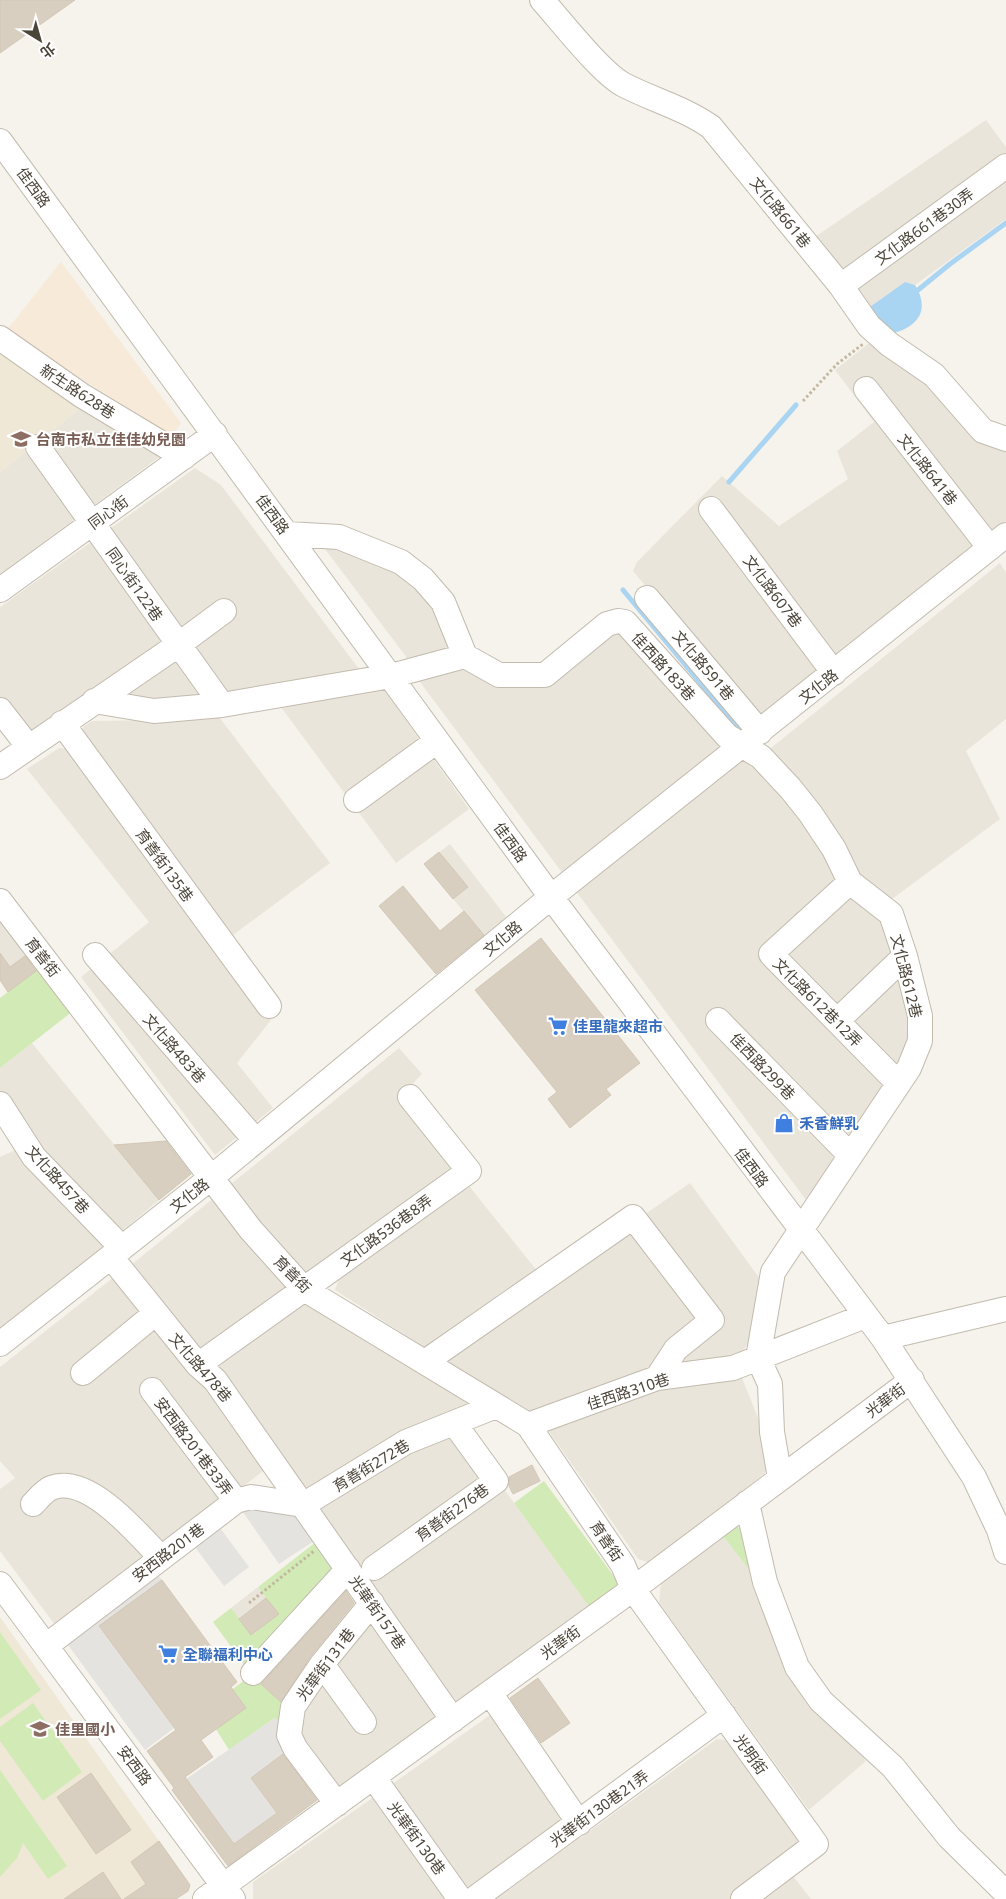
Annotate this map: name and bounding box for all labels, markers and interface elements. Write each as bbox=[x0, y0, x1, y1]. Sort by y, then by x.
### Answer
north arrow bbox=[15, 15, 65, 65]
text: 北 bbox=[37, 39, 59, 63]
street label: 佳西路 bbox=[13, 163, 55, 211]
street label: 文化路661巷 bbox=[746, 172, 816, 252]
street label: 文化路661巷30弄 bbox=[870, 183, 978, 269]
street label: 新生路628巷 bbox=[37, 359, 119, 423]
school or university icon: 台南市私立佳佳幼兒園 bbox=[10, 428, 32, 450]
place label: 台南市私立佳佳幼兒園 bbox=[36, 429, 186, 449]
street label: 文化路641巷 bbox=[894, 429, 962, 509]
street label: 佳西路 bbox=[252, 490, 294, 538]
street label: 同心街 bbox=[84, 491, 132, 533]
street label: 同心街122巷 bbox=[102, 543, 168, 625]
street label: 文化路607巷 bbox=[739, 551, 807, 631]
street label: 文化路591巷 bbox=[669, 626, 739, 704]
street label: 佳西路183巷 bbox=[628, 627, 700, 705]
street label: 文化路 bbox=[794, 664, 842, 708]
street label: 佳西路 bbox=[490, 818, 532, 866]
street label: 育善街135巷 bbox=[132, 824, 198, 906]
street label: 文化路 bbox=[478, 916, 526, 960]
street label: 文化路612巷 bbox=[887, 932, 927, 1020]
street label: 育善街 bbox=[21, 933, 65, 981]
street label: 文化路612巷12弄 bbox=[769, 953, 867, 1051]
street label: 文化路483巷 bbox=[139, 1009, 211, 1087]
supermarket icon: 佳里龍來超市 bbox=[547, 1015, 569, 1037]
place label: 佳里龍來超市 bbox=[573, 1016, 663, 1036]
street label: 佳西路299巷 bbox=[726, 1028, 800, 1104]
shop icon: 禾香鮮乳 bbox=[773, 1112, 795, 1134]
place label: 禾香鮮乳 bbox=[799, 1113, 859, 1133]
street label: 文化路457巷 bbox=[22, 1140, 94, 1218]
street label: 佳西路 bbox=[730, 1143, 774, 1191]
street label: 文化路 bbox=[165, 1173, 213, 1217]
street label: 文化路536巷8弄 bbox=[336, 1190, 436, 1270]
street label: 育善街 bbox=[270, 1251, 316, 1297]
street label: 文化路478巷 bbox=[165, 1328, 237, 1406]
street label: 佳西路310巷 bbox=[584, 1368, 672, 1414]
street label: 光華街 bbox=[861, 1378, 909, 1422]
street label: 安西路201巷33弄 bbox=[151, 1393, 237, 1499]
street label: 育善街272巷 bbox=[329, 1434, 413, 1496]
street label: 育善街276巷 bbox=[411, 1479, 493, 1545]
street label: 育善街 bbox=[586, 1517, 628, 1565]
street label: 安西路201巷 bbox=[128, 1518, 208, 1586]
street label: 光華街157巷 bbox=[345, 1571, 411, 1653]
street label: 光華街 bbox=[536, 1621, 584, 1663]
street label: 光華街131巷 bbox=[291, 1624, 359, 1704]
supermarket icon: 全聯福利中心 bbox=[157, 1643, 179, 1665]
place label: 全聯福利中心 bbox=[183, 1644, 273, 1664]
school or university icon: 佳里國小 bbox=[29, 1718, 51, 1740]
place label: 佳里國小 bbox=[55, 1719, 116, 1739]
street label: 光明街 bbox=[730, 1730, 772, 1778]
street label: 安西路 bbox=[113, 1741, 157, 1789]
street label: 光華街130巷21弄 bbox=[545, 1765, 653, 1851]
street label: 光華街130巷 bbox=[384, 1797, 450, 1879]

